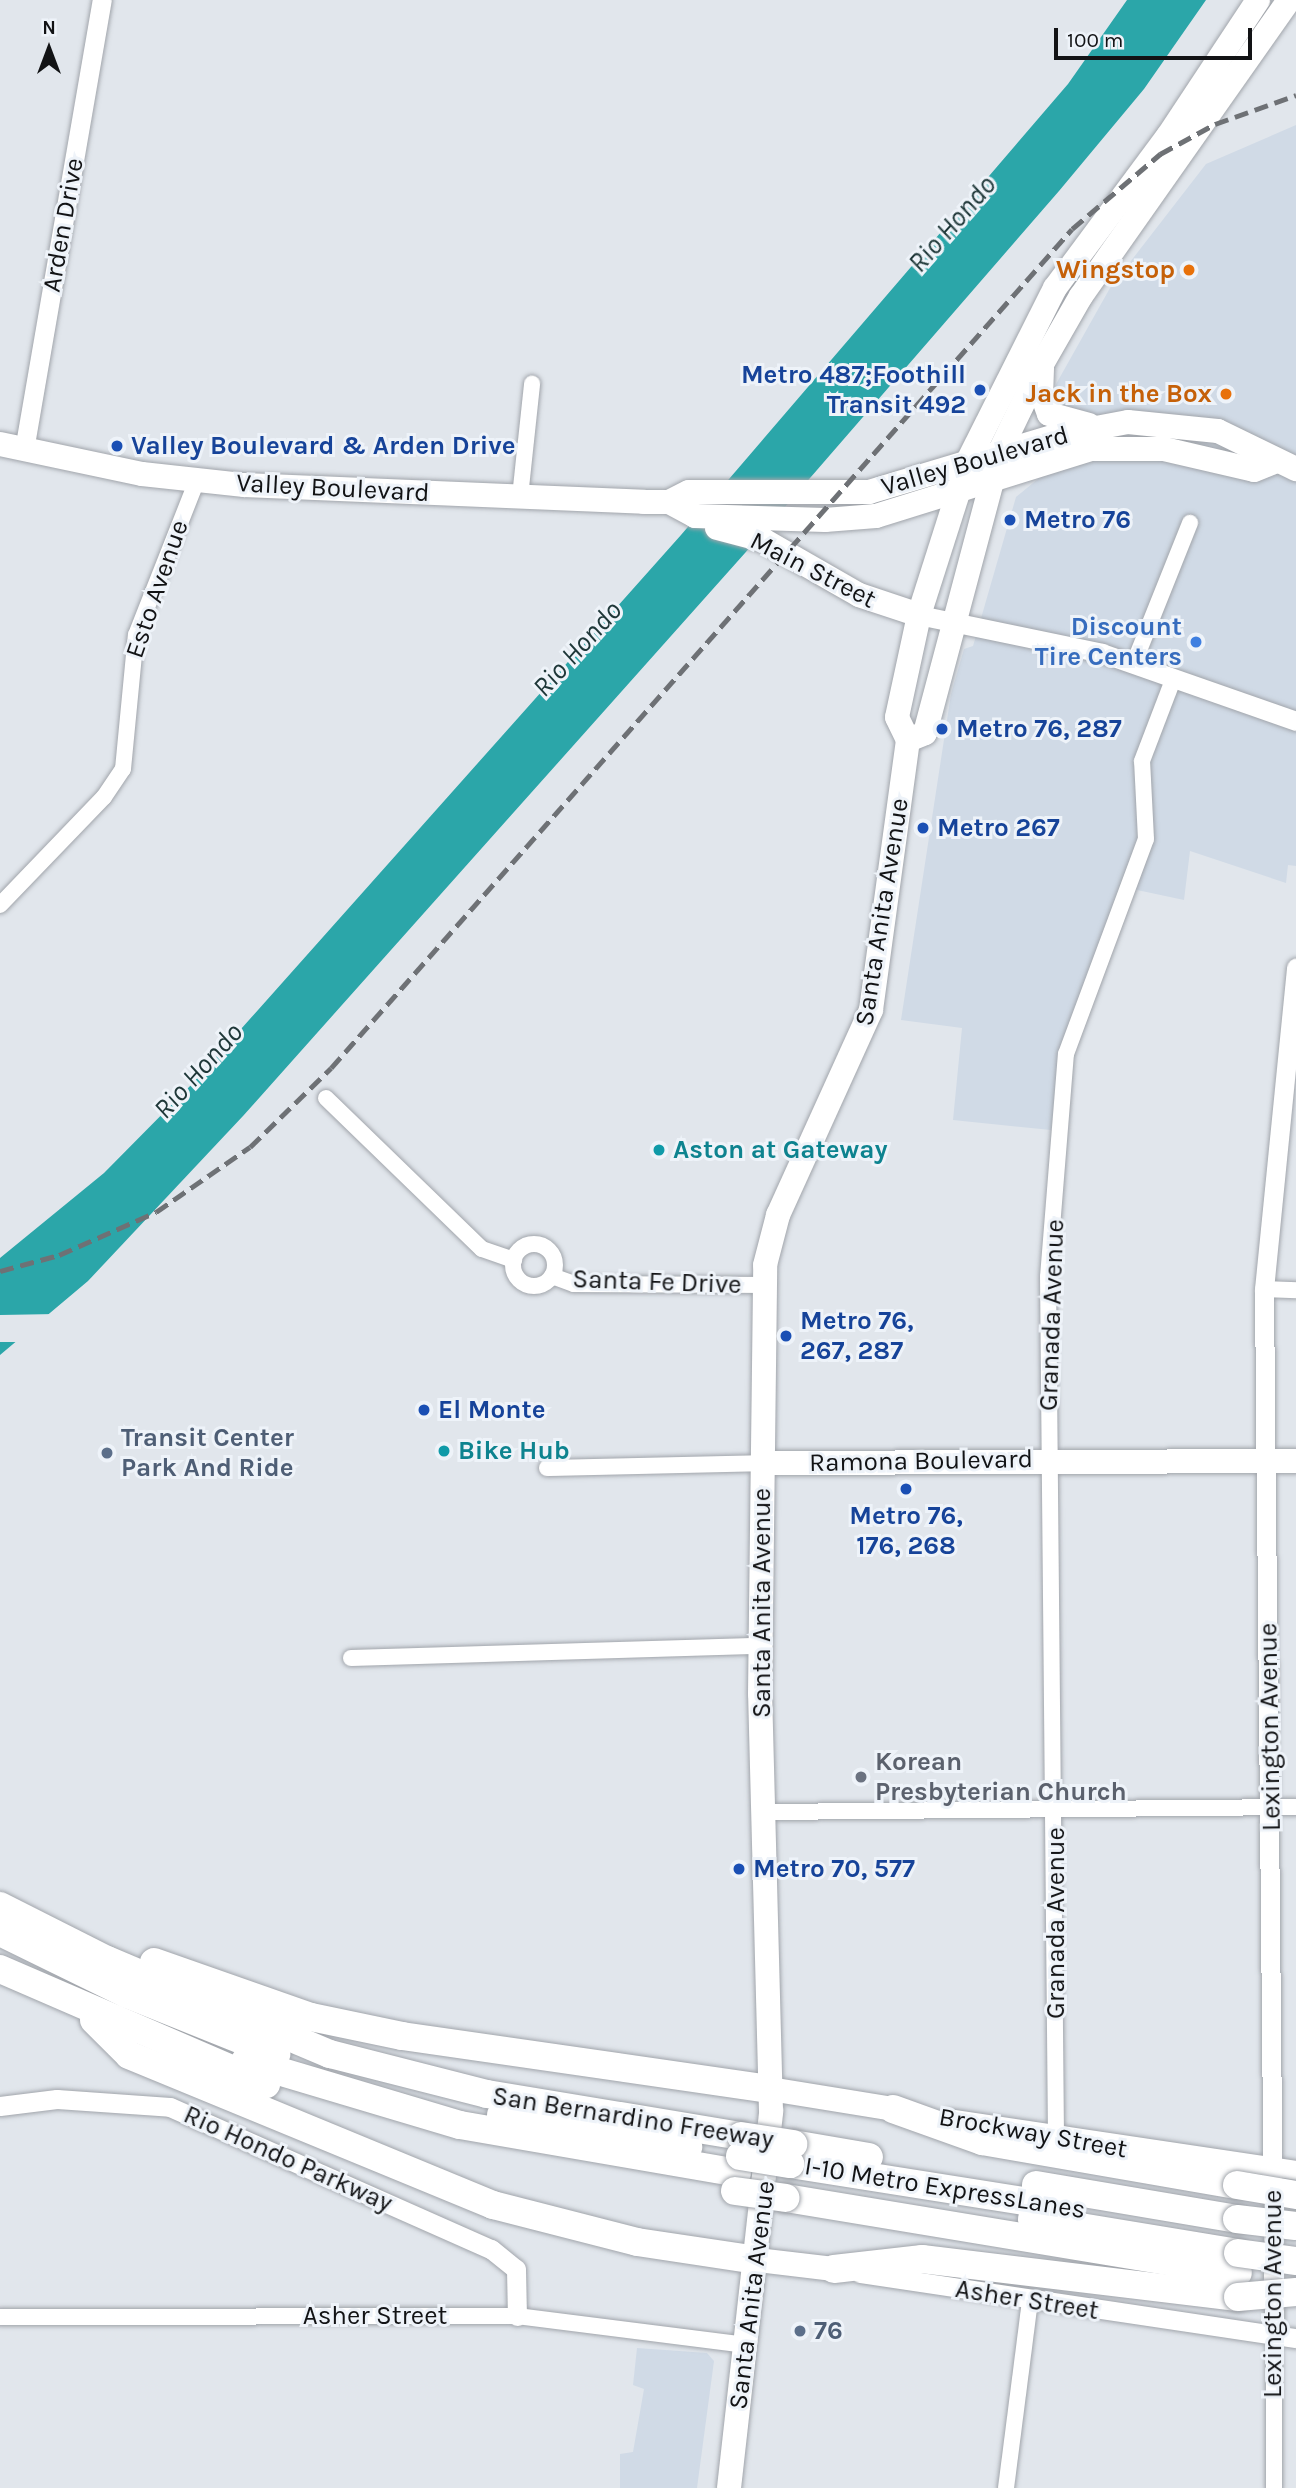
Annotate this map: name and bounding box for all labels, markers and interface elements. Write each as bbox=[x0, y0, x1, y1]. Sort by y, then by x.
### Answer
north arrow bbox=[14, 14, 84, 84]
scale bar bbox=[1058, 14, 1256, 58]
text: N bbox=[42, 17, 56, 39]
text: 100 m bbox=[1067, 28, 1124, 52]
street label: Arden Drive bbox=[36, 155, 90, 295]
water label: Rio Hondo bbox=[901, 169, 1003, 279]
place label: Wingstop bbox=[1056, 254, 1175, 286]
marker: Wingstop bbox=[1181, 262, 1197, 278]
place label: Metro 487;Foothill Transit 492 bbox=[741, 359, 966, 420]
place label: Jack in the Box bbox=[1025, 378, 1212, 410]
marker: Metro 487;Foothill Transit 492 bbox=[972, 382, 988, 398]
marker: Jack in the Box bbox=[1218, 386, 1234, 402]
street label: Valley Boulevard bbox=[878, 419, 1072, 503]
place label: Valley Boulevard & Arden Drive bbox=[131, 430, 516, 462]
marker: Valley Boulevard & Arden Drive bbox=[109, 438, 125, 454]
street label: Valley Boulevard bbox=[236, 467, 430, 509]
place label: Metro 76 bbox=[1024, 504, 1131, 536]
marker: Metro 76 bbox=[1002, 512, 1018, 528]
street label: Esto Avenue bbox=[119, 516, 195, 662]
street label: Main Street bbox=[745, 525, 881, 615]
water label: Rio Hondo bbox=[525, 594, 629, 704]
place label: Discount Tire Centers bbox=[1035, 611, 1182, 672]
marker: Discount Tire Centers bbox=[1188, 634, 1204, 650]
place label: Metro 76, 287 bbox=[956, 713, 1122, 745]
marker: Metro 76, 287 bbox=[934, 721, 950, 737]
street label: Santa Anita Avenue bbox=[849, 796, 915, 1028]
place label: Metro 267 bbox=[937, 812, 1060, 844]
marker: Metro 267 bbox=[915, 820, 931, 836]
water label: Rio Hondo bbox=[146, 1016, 250, 1126]
place label: Aston at Gateway bbox=[673, 1134, 888, 1166]
marker: Aston at Gateway bbox=[651, 1142, 667, 1158]
street label: Granada Avenue bbox=[1033, 1219, 1071, 1411]
street label: Santa Fe Drive bbox=[572, 1263, 742, 1301]
place label: Metro 76, 267, 287 bbox=[800, 1305, 914, 1366]
marker: Metro 76, 267, 287 bbox=[778, 1328, 794, 1344]
place label: El Monte bbox=[438, 1394, 545, 1426]
marker: El Monte bbox=[416, 1402, 432, 1418]
place label: Transit Center Park And Ride bbox=[121, 1422, 294, 1484]
place label: Bike Hub bbox=[458, 1435, 570, 1467]
marker: Bike Hub bbox=[436, 1443, 452, 1459]
street label: Ramona Boulevard bbox=[809, 1443, 1033, 1479]
marker: Transit Center Park And Ride bbox=[99, 1445, 115, 1461]
marker: Metro 76, 176, 268 bbox=[898, 1481, 914, 1497]
street label: Santa Anita Avenue bbox=[746, 1488, 778, 1718]
place label: Metro 76, 176, 268 bbox=[849, 1500, 963, 1562]
street label: Lexington Avenue bbox=[1253, 1623, 1287, 1831]
place label: Korean Presbyterian Church bbox=[875, 1746, 1127, 1808]
marker: Korean Presbyterian Church bbox=[853, 1769, 869, 1785]
street label: Granada Avenue bbox=[1040, 1827, 1072, 2019]
place label: Metro 70, 577 bbox=[753, 1853, 915, 1885]
marker: Metro 70, 577 bbox=[731, 1861, 747, 1877]
street label: San Bernardino Freeway bbox=[490, 2080, 776, 2156]
street label: Rio Hondo Parkway bbox=[179, 2099, 397, 2219]
street label: Brockway Street bbox=[936, 2101, 1130, 2165]
street label: I-10 Metro ExpressLanes bbox=[802, 2150, 1088, 2226]
street label: Santa Anita Avenue bbox=[722, 2179, 782, 2411]
street label: Lexington Avenue bbox=[1257, 2190, 1289, 2398]
street label: Asher Street bbox=[953, 2273, 1101, 2327]
street label: Asher Street bbox=[303, 2300, 447, 2332]
place label: 76 bbox=[814, 2315, 843, 2347]
marker: 76 bbox=[792, 2323, 808, 2339]

